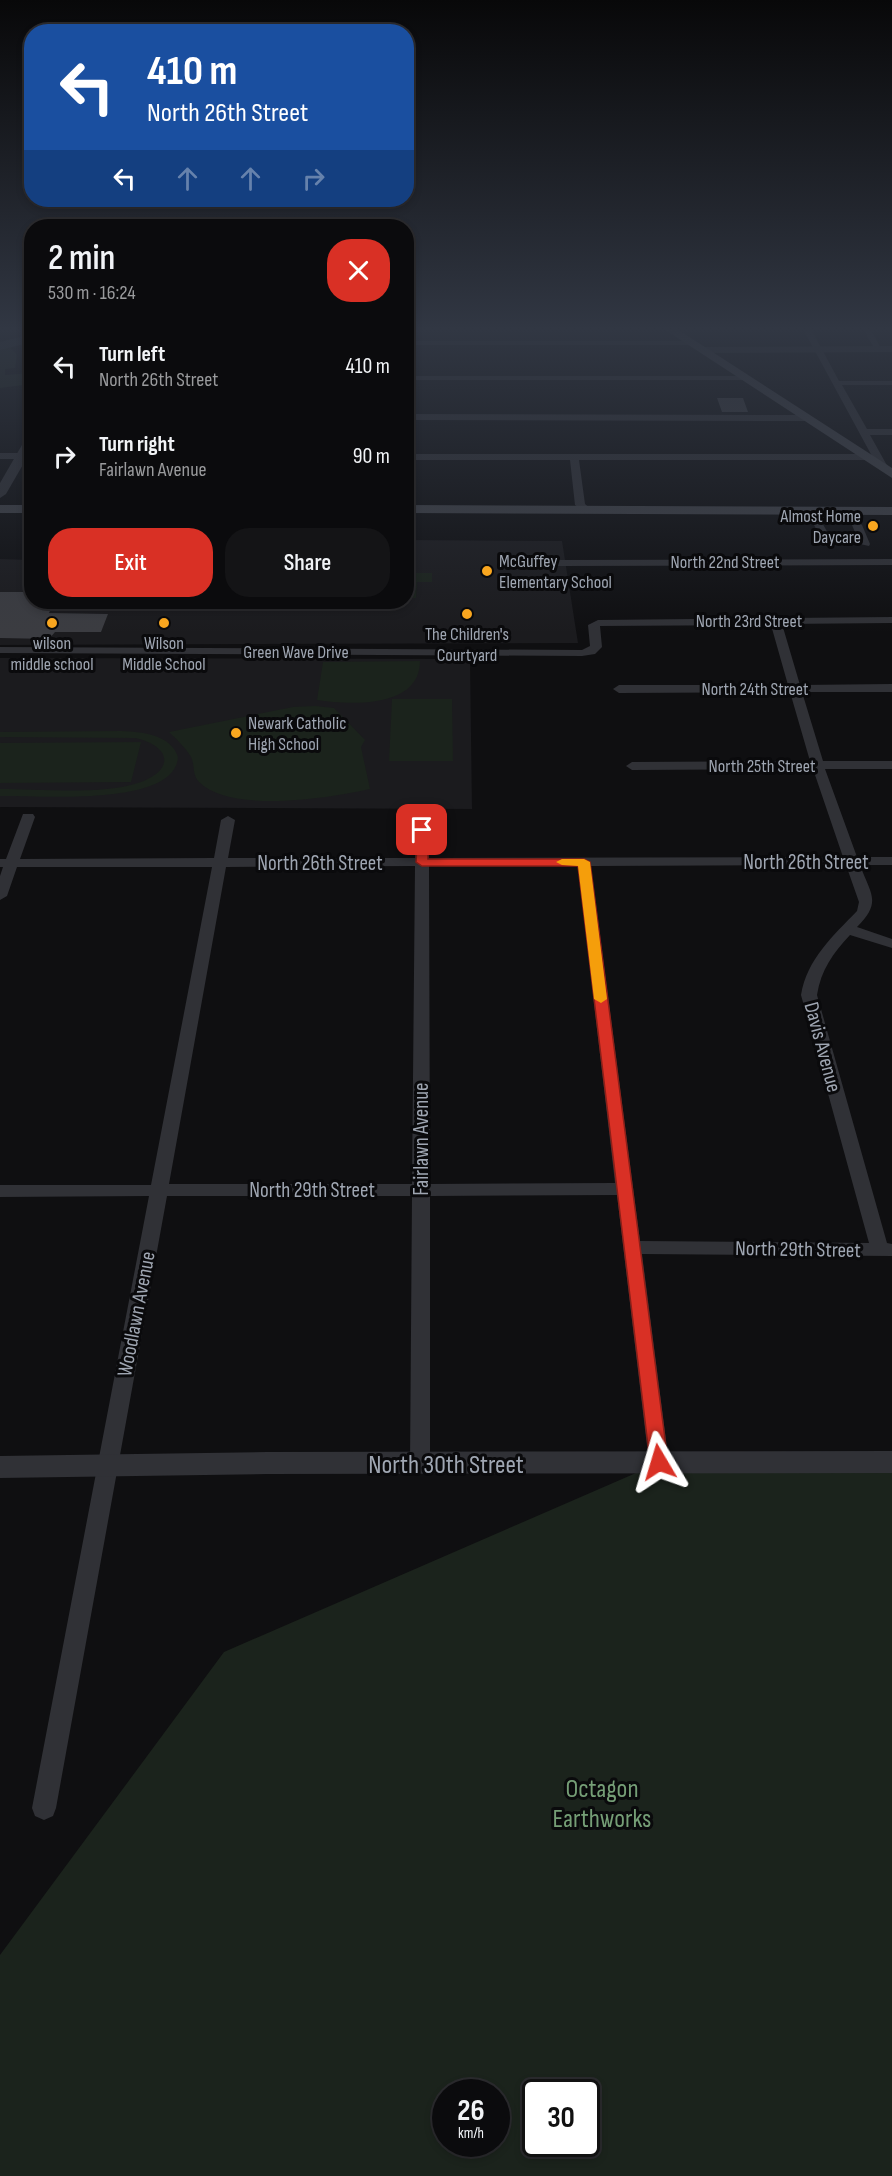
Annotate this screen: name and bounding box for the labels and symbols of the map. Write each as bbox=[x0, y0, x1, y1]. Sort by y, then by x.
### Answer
place label: Almost Home Daycare bbox=[779, 506, 861, 548]
marker: Almost Home Daycare bbox=[866, 519, 880, 533]
place label: McGuffey Elementary School bbox=[499, 551, 612, 593]
street label: North 22nd Street bbox=[671, 552, 780, 573]
marker: McGuffey Elementary School bbox=[480, 564, 494, 578]
marker: The Children's Courtyard bbox=[460, 607, 474, 621]
street label: North 23rd Street bbox=[696, 611, 803, 632]
marker: wilson middle school bbox=[45, 616, 59, 630]
marker: Wilson Middle School bbox=[157, 616, 171, 630]
place label: The Children's Courtyard bbox=[425, 624, 509, 666]
place label: wilson middle school bbox=[10, 633, 94, 675]
place label: Wilson Middle School bbox=[122, 633, 206, 675]
street label: Green Wave Drive bbox=[243, 642, 349, 663]
street label: North 24th Street bbox=[702, 679, 809, 700]
place label: Newark Catholic High School bbox=[248, 713, 346, 755]
marker: Newark Catholic High School bbox=[229, 726, 243, 740]
street label: North 25th Street bbox=[709, 756, 816, 777]
pin bbox=[396, 804, 447, 855]
street label: North 26th Street bbox=[743, 850, 869, 875]
street label: North 26th Street bbox=[257, 851, 383, 876]
street label: Davis Avenue bbox=[798, 999, 847, 1095]
street label: Fairlawn Avenue bbox=[409, 1083, 434, 1195]
street label: North 29th Street bbox=[249, 1178, 375, 1203]
street label: North 29th Street bbox=[735, 1236, 861, 1263]
street label: Woodlawn Avenue bbox=[112, 1249, 161, 1379]
position arrow bbox=[627, 1430, 691, 1494]
street label: North 30th Street bbox=[368, 1450, 524, 1481]
park label: Octagon Earthworks bbox=[553, 1774, 651, 1835]
speed limit sign: 30 bbox=[522, 2079, 600, 2157]

